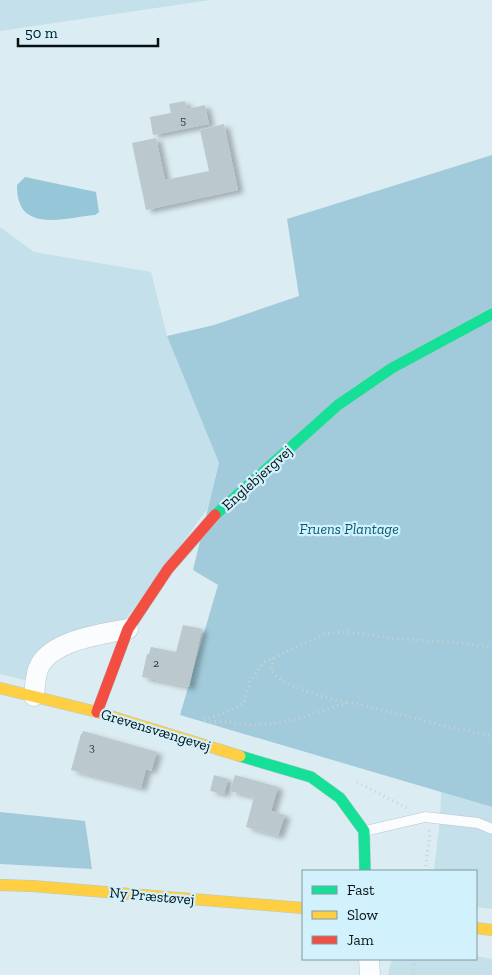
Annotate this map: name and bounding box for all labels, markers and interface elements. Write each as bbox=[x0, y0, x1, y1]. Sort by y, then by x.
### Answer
scale bar bbox=[18, 15, 158, 47]
text: 50 m bbox=[25, 24, 58, 42]
house number: 5 bbox=[180, 113, 186, 127]
street label: Englebjergvej bbox=[218, 442, 296, 514]
park label: Fruens Plantage bbox=[299, 520, 399, 538]
house number: 2 bbox=[153, 656, 159, 670]
street label: Grevensvængevej bbox=[99, 705, 213, 755]
house number: 3 bbox=[89, 740, 95, 754]
legend bbox=[302, 870, 477, 960]
text: Fast bbox=[347, 881, 375, 899]
street label: Ny Præstøvej bbox=[109, 883, 195, 909]
text: Slow bbox=[347, 906, 379, 924]
text: Jam bbox=[347, 931, 374, 949]

